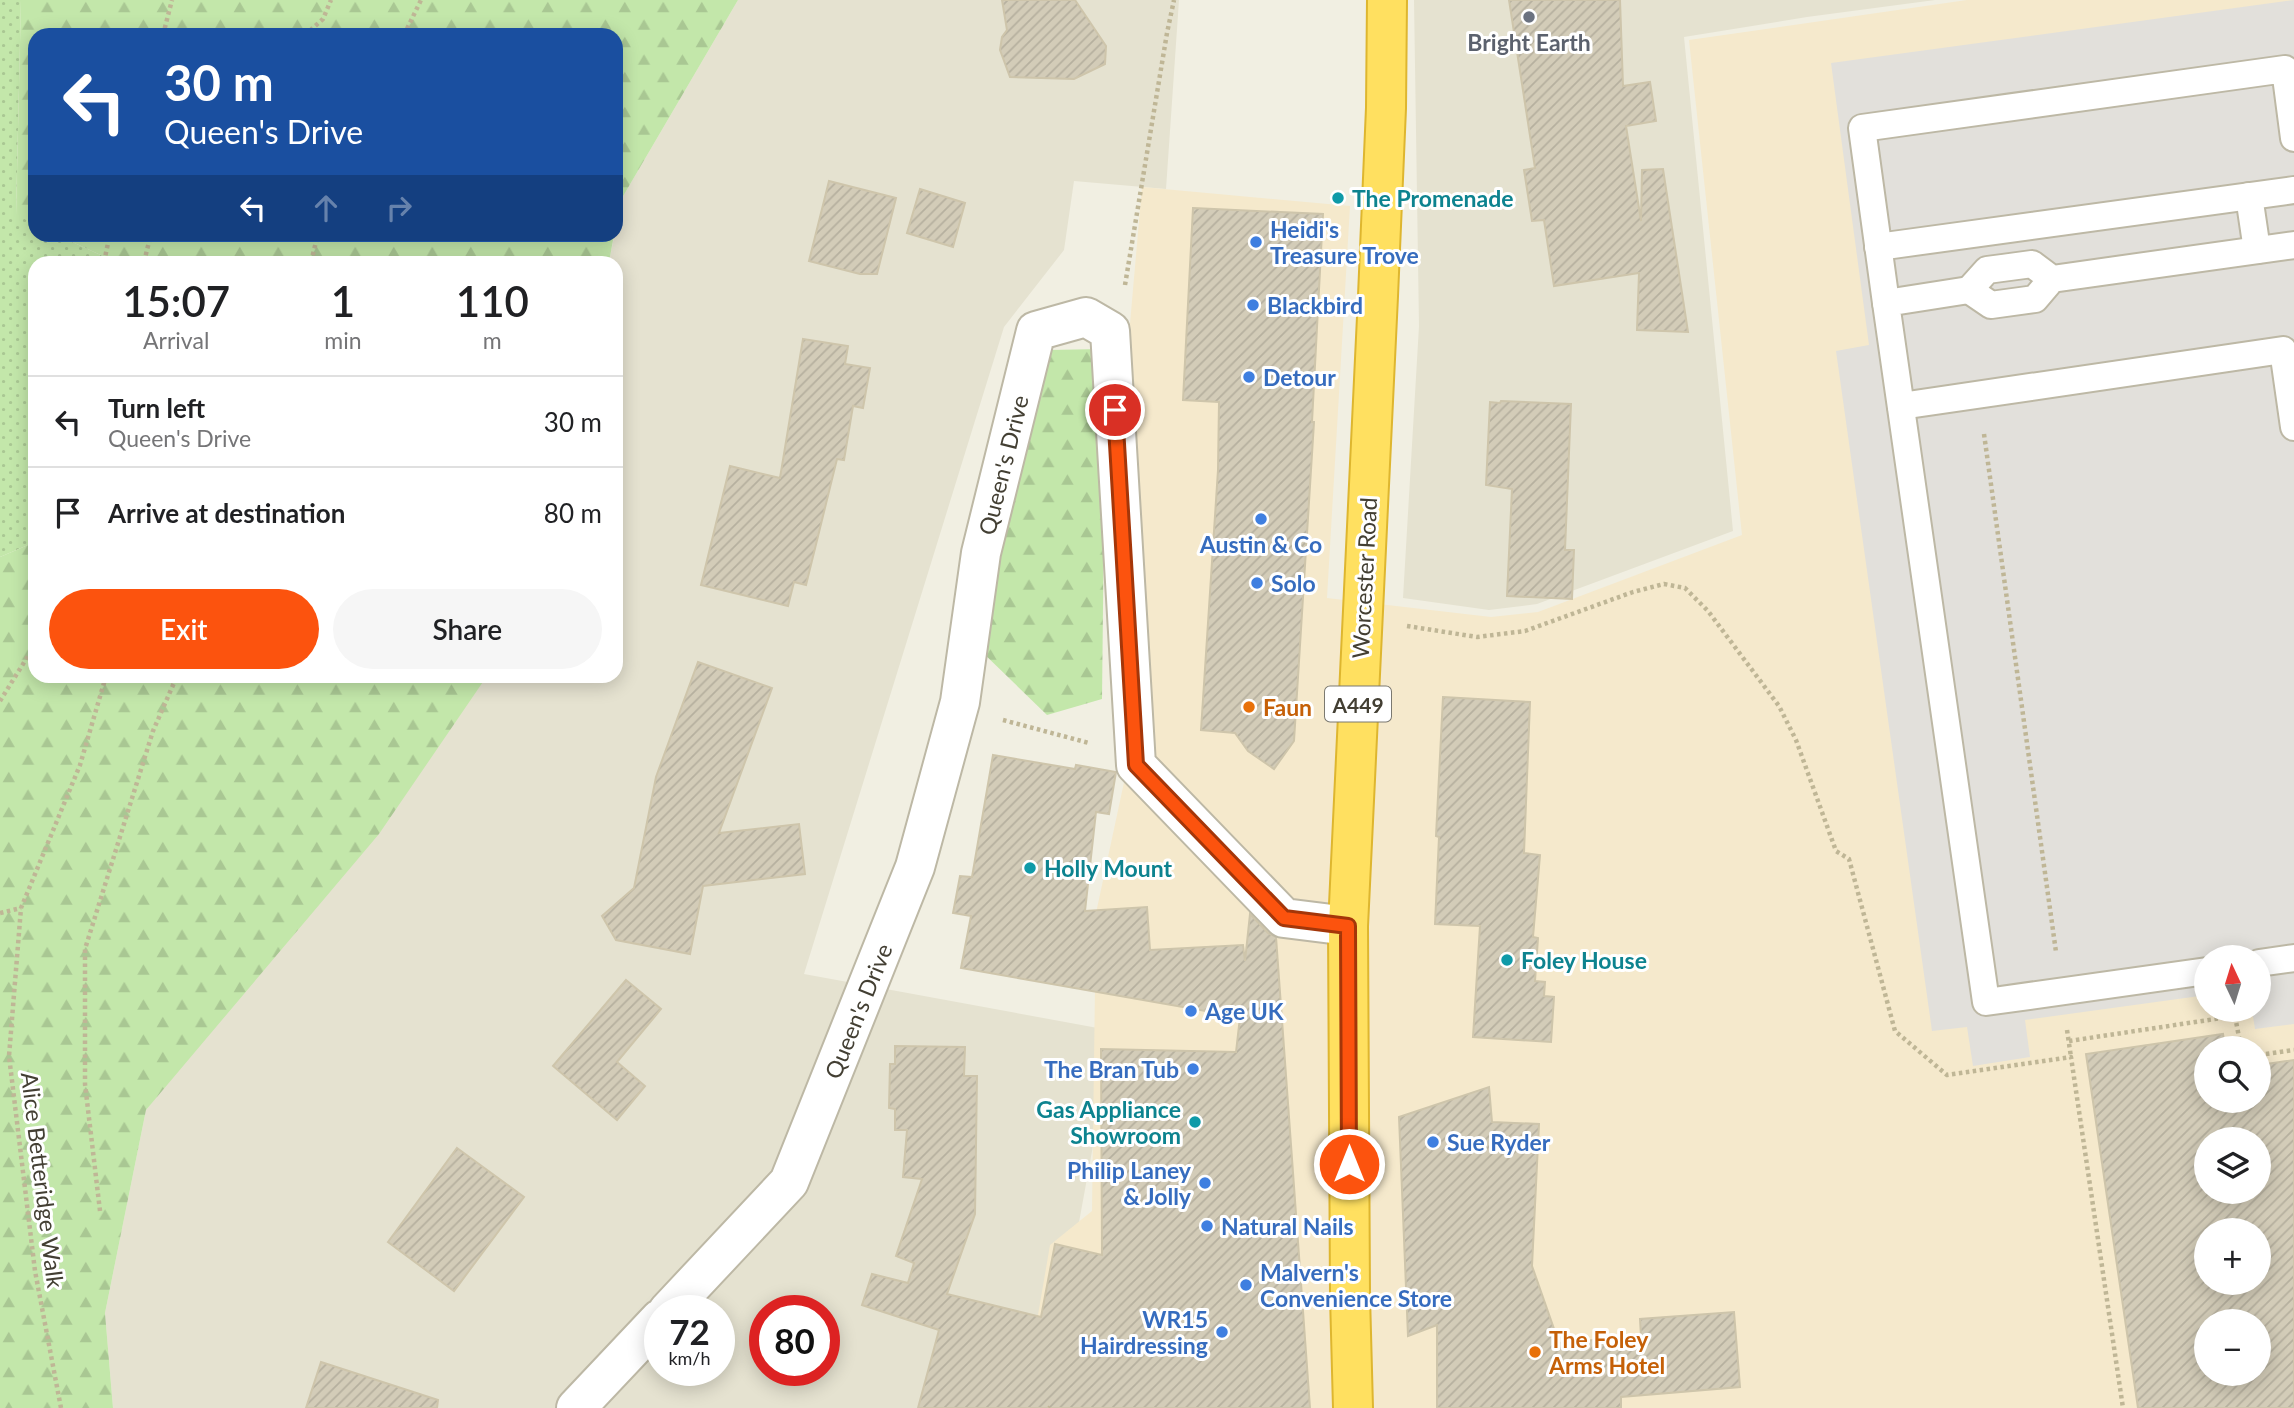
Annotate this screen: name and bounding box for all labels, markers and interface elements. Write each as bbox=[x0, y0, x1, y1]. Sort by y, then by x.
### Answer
marker: Bright Earth bbox=[1521, 9, 1537, 25]
place label: Bright Earth bbox=[1467, 28, 1591, 56]
text: 30 m bbox=[164, 53, 274, 111]
icon: left bbox=[49, 56, 140, 147]
text: Queen's Drive bbox=[164, 112, 363, 151]
place label: The Promenade bbox=[1352, 184, 1513, 212]
icon: left bbox=[234, 189, 272, 227]
icon: ahead bbox=[307, 189, 345, 227]
icon: right bbox=[380, 189, 418, 227]
marker: The Promenade bbox=[1330, 190, 1346, 206]
place label: Heidi's Treasure Trove bbox=[1270, 215, 1419, 269]
marker: Heidi's Treasure Trove bbox=[1248, 234, 1264, 250]
text: 15:07 bbox=[122, 276, 230, 326]
text: 1 bbox=[331, 276, 355, 326]
text: 110 bbox=[456, 276, 529, 326]
place label: Blackbird bbox=[1267, 291, 1363, 319]
marker: Blackbird bbox=[1245, 297, 1261, 313]
text: Arrival bbox=[143, 326, 209, 354]
text: min bbox=[324, 326, 362, 354]
text: m bbox=[483, 326, 502, 354]
place label: Detour bbox=[1263, 363, 1336, 391]
marker: Detour bbox=[1241, 369, 1257, 385]
pin bbox=[1085, 380, 1145, 440]
icon: arrive bbox=[1096, 391, 1134, 429]
text: Turn left bbox=[108, 392, 205, 424]
street label: Queen's Drive bbox=[972, 392, 1034, 538]
icon: left bbox=[49, 403, 87, 441]
text: 30 m bbox=[544, 406, 602, 438]
text: Queen's Drive bbox=[108, 424, 251, 452]
icon: arrive bbox=[49, 494, 87, 532]
text: Arrive at destination bbox=[108, 497, 345, 529]
text: 80 m bbox=[544, 497, 602, 529]
street label: Worcester Road bbox=[1346, 497, 1382, 659]
marker: Austin & Co bbox=[1253, 511, 1269, 527]
place label: Austin & Co bbox=[1199, 530, 1322, 558]
place label: Solo bbox=[1271, 569, 1316, 597]
marker: Solo bbox=[1249, 575, 1265, 591]
button: Exit bbox=[49, 589, 319, 669]
button: Share bbox=[333, 589, 602, 669]
road number: A449 bbox=[1325, 686, 1391, 722]
place label: Faun bbox=[1263, 693, 1312, 721]
marker: Faun bbox=[1241, 699, 1257, 715]
place label: Holly Mount bbox=[1044, 854, 1173, 882]
marker: Holly Mount bbox=[1022, 860, 1038, 876]
street label: Queen's Drive bbox=[818, 939, 898, 1083]
north arrow bbox=[2194, 945, 2272, 1022]
map controls bbox=[2194, 945, 2271, 1386]
place label: Foley House bbox=[1521, 946, 1647, 974]
marker: Foley House bbox=[1499, 952, 1515, 968]
place label: Age UK bbox=[1204, 997, 1284, 1025]
marker: Age UK bbox=[1183, 1003, 1199, 1019]
button: search bbox=[2194, 1036, 2271, 1113]
place label: The Bran Tub bbox=[1044, 1055, 1179, 1083]
marker: The Bran Tub bbox=[1185, 1061, 1201, 1077]
street label: Alice Betteridge Walk bbox=[16, 1071, 70, 1290]
place label: Gas Appliance Showroom bbox=[1036, 1095, 1181, 1149]
marker: Gas Appliance Showroom bbox=[1187, 1114, 1203, 1130]
position arrow bbox=[1312, 1127, 1386, 1201]
button: layers bbox=[2194, 1127, 2271, 1204]
place label: Sue Ryder bbox=[1447, 1128, 1551, 1156]
marker: Sue Ryder bbox=[1425, 1134, 1441, 1150]
place label: Philip Laney & Jolly bbox=[1067, 1156, 1192, 1210]
marker: Philip Laney & Jolly bbox=[1197, 1175, 1213, 1191]
place label: Natural Nails bbox=[1221, 1212, 1354, 1240]
marker: Natural Nails bbox=[1199, 1218, 1215, 1234]
button: + bbox=[2194, 1218, 2271, 1295]
place label: Malvern's Convenience Store bbox=[1260, 1258, 1452, 1312]
marker: Malvern's Convenience Store bbox=[1238, 1277, 1254, 1293]
speed limit sign: 80 bbox=[749, 1295, 840, 1386]
place label: WR15 Hairdressing bbox=[1080, 1305, 1208, 1359]
button: − bbox=[2194, 1309, 2271, 1386]
text: 72 bbox=[669, 1310, 710, 1352]
marker: WR15 Hairdressing bbox=[1214, 1324, 1230, 1340]
place label: The Foley Arms Hotel bbox=[1548, 1325, 1665, 1379]
marker: The Foley Arms Hotel bbox=[1527, 1344, 1543, 1360]
text: km/h bbox=[668, 1347, 711, 1369]

